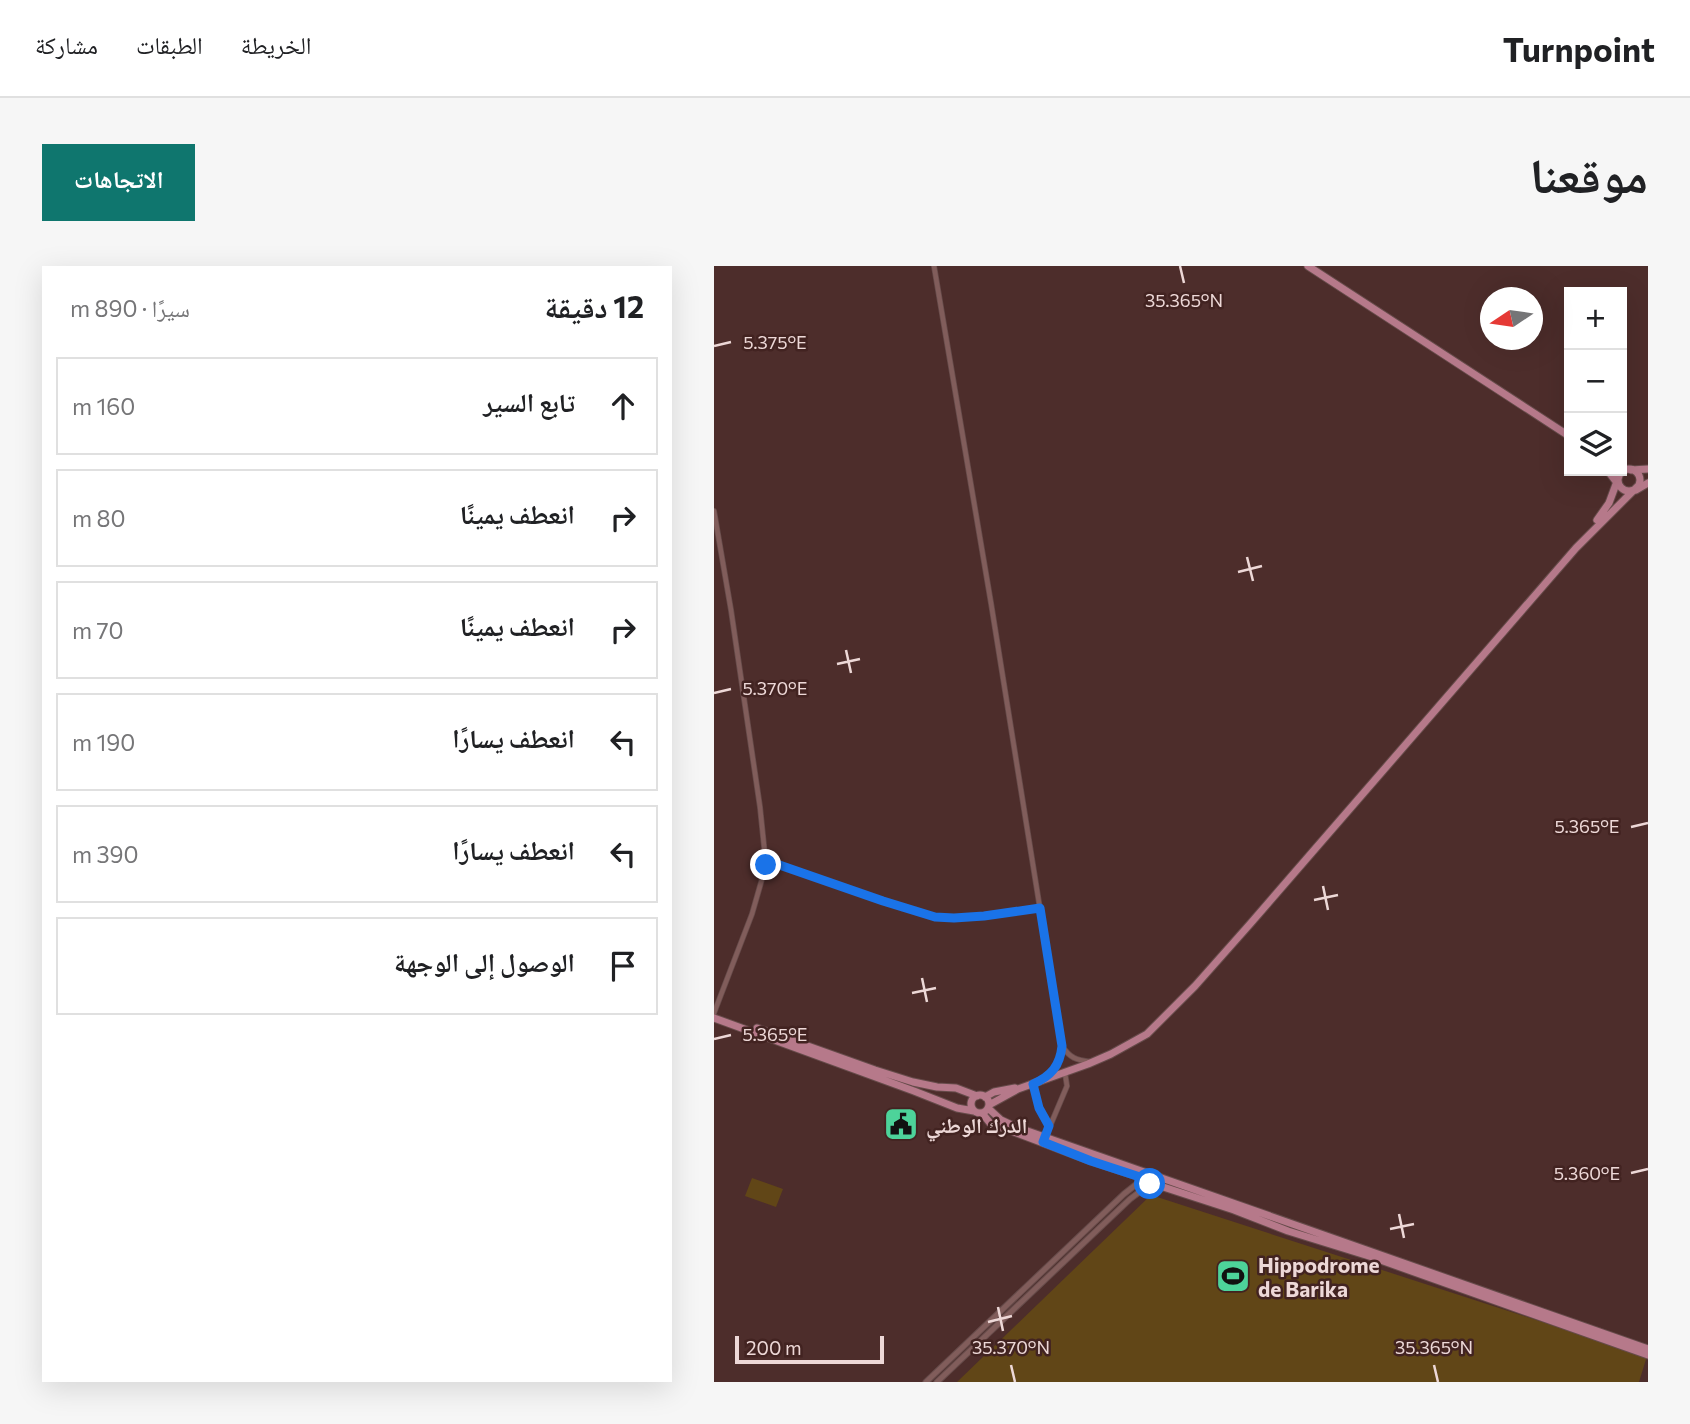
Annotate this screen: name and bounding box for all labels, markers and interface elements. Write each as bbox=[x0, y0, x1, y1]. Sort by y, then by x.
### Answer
text: Turnpoint bbox=[1503, 28, 1655, 69]
text: مشاركة bbox=[35, 30, 98, 59]
text: الطبقات bbox=[136, 30, 203, 59]
text: الخريطة bbox=[241, 30, 311, 59]
text: موقعنا bbox=[1530, 143, 1648, 203]
button: الاتجاهات bbox=[42, 144, 195, 221]
text: 12 دقيقة bbox=[545, 287, 644, 324]
north arrow bbox=[1480, 287, 1543, 350]
map controls bbox=[1564, 287, 1627, 476]
button: + bbox=[1564, 287, 1627, 350]
text: 35.365°N bbox=[1145, 289, 1223, 311]
text: سيرًا · 890 m bbox=[70, 294, 190, 322]
text: 5.375°E bbox=[743, 331, 807, 353]
button: − bbox=[1564, 350, 1627, 413]
text: تابع السير bbox=[483, 386, 575, 417]
icon: ahead bbox=[604, 387, 642, 425]
text: 160 m bbox=[72, 392, 135, 420]
button: layers bbox=[1564, 413, 1627, 476]
text: انعطف يمينًا bbox=[460, 498, 575, 529]
icon: right bbox=[604, 499, 642, 537]
text: 80 m bbox=[72, 504, 125, 532]
text: انعطف يمينًا bbox=[460, 610, 575, 641]
icon: right bbox=[604, 611, 642, 649]
text: 70 m bbox=[72, 616, 124, 644]
text: 5.370°E bbox=[743, 677, 807, 699]
text: انعطف يسارًا bbox=[452, 722, 575, 753]
icon: left bbox=[604, 723, 642, 761]
text: 190 m bbox=[72, 728, 135, 756]
text: 5.365°E bbox=[1555, 815, 1619, 837]
text: انعطف يسارًا bbox=[452, 834, 575, 865]
icon: left bbox=[604, 835, 642, 873]
text: 390 m bbox=[72, 840, 139, 868]
route end bbox=[750, 849, 781, 880]
text: الوصول إلى الوجهة bbox=[394, 946, 575, 977]
icon: arrive bbox=[604, 947, 642, 985]
text: 5.365°E bbox=[743, 1023, 807, 1045]
public building icon: الدرك الوطني bbox=[882, 1105, 920, 1143]
place label: الدرك الوطني bbox=[926, 1112, 1028, 1142]
text: 5.360°E bbox=[1554, 1162, 1620, 1184]
route start bbox=[1134, 1168, 1165, 1199]
place label: Hippodrome de Barika bbox=[1258, 1252, 1380, 1301]
sports icon: Hippodrome de Barika bbox=[1214, 1257, 1252, 1295]
scale bar bbox=[735, 1333, 884, 1365]
text: 200 m bbox=[746, 1336, 802, 1359]
text: 35.370°N bbox=[972, 1336, 1050, 1358]
text: 35.365°N bbox=[1395, 1336, 1473, 1358]

